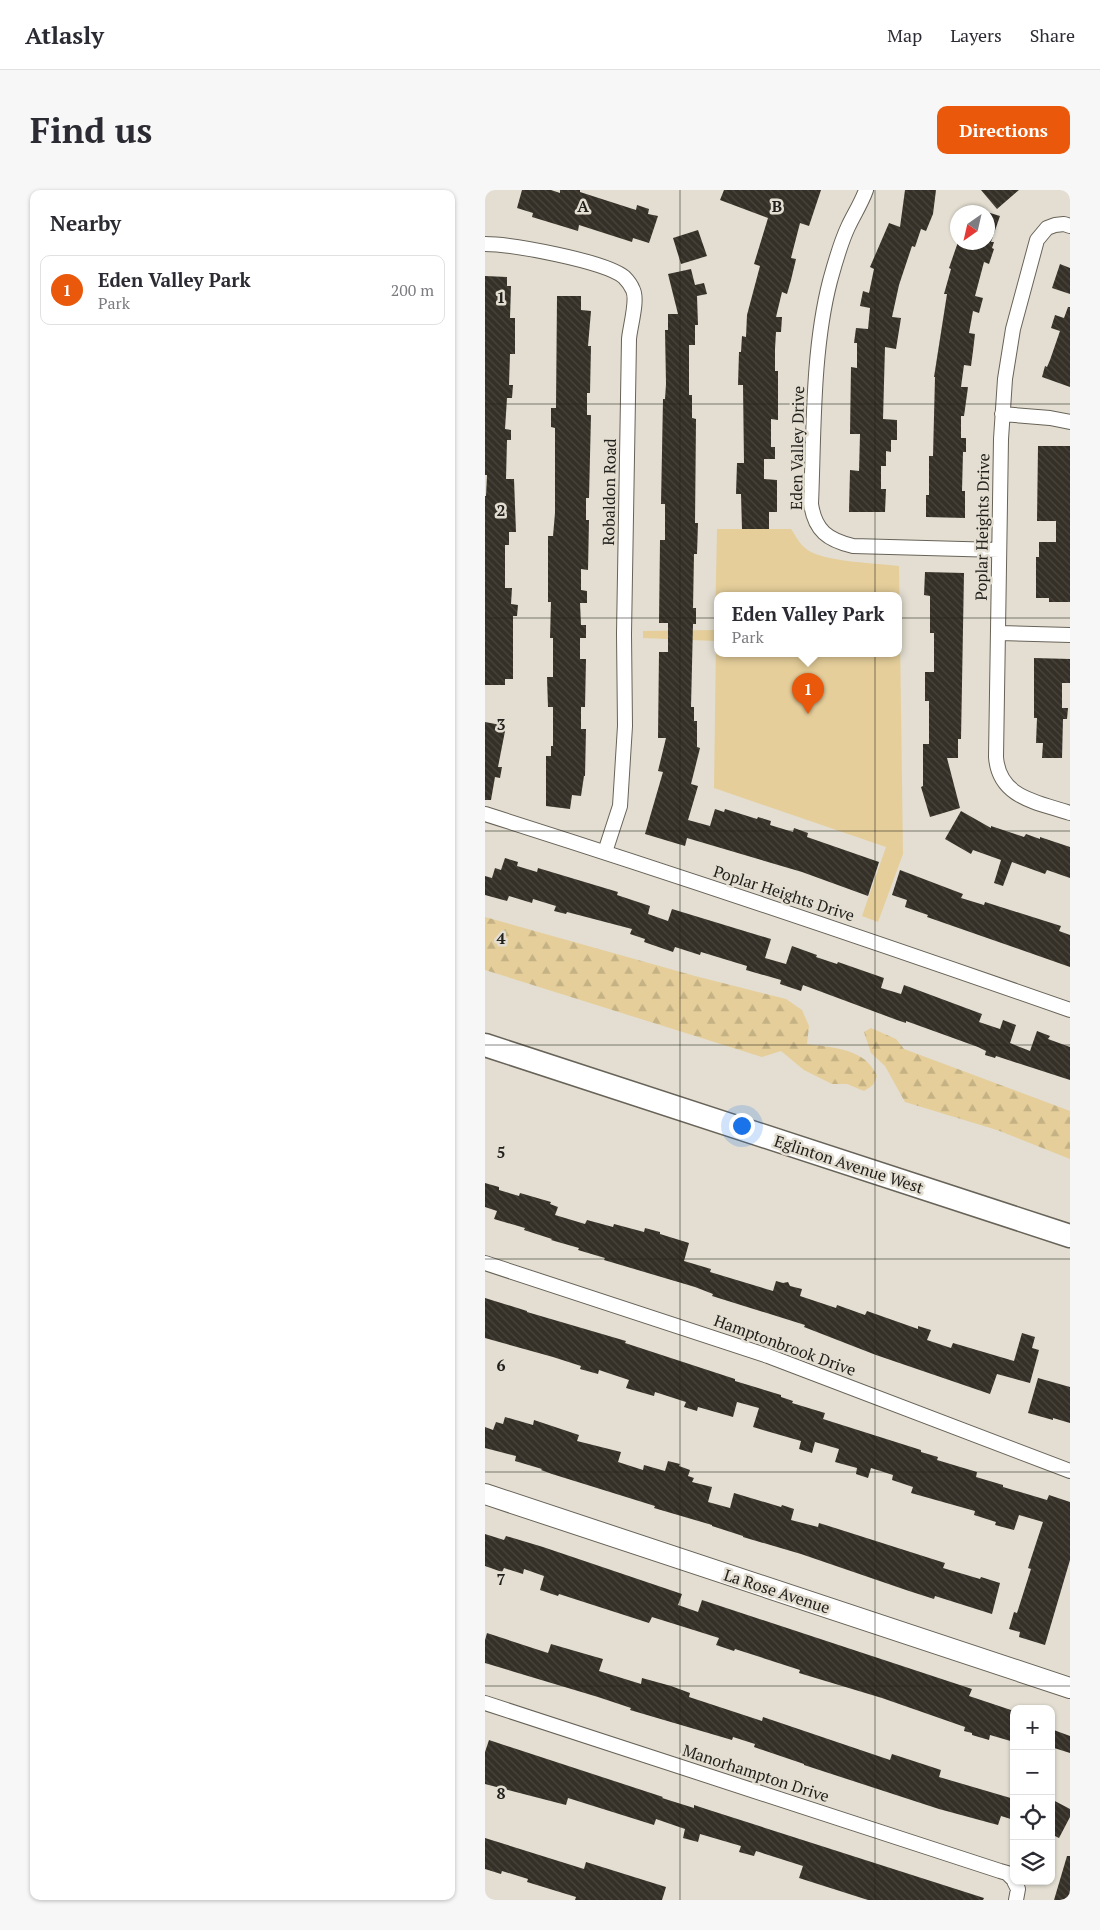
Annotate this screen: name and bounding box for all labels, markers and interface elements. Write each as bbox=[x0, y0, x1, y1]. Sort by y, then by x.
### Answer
text: Atlasly bbox=[25, 19, 104, 51]
text: Map bbox=[887, 23, 922, 47]
text: Layers bbox=[950, 23, 1002, 47]
text: Share bbox=[1030, 23, 1075, 47]
button: Directions bbox=[937, 106, 1070, 154]
text: Find us bbox=[30, 107, 152, 153]
text: A bbox=[577, 195, 589, 217]
text: B bbox=[772, 195, 782, 217]
north arrow bbox=[950, 205, 995, 250]
text: Nearby bbox=[50, 209, 121, 237]
text: Eden Valley Park bbox=[98, 267, 251, 292]
text: 1 bbox=[62, 279, 72, 301]
text: 200 m bbox=[391, 279, 434, 301]
text: 1 bbox=[496, 286, 506, 308]
text: Park bbox=[98, 292, 130, 314]
street label: Eden Valley Drive bbox=[785, 386, 809, 510]
street label: Robaldon Road bbox=[597, 438, 621, 546]
street label: Poplar Heights Drive bbox=[970, 453, 994, 601]
text: 2 bbox=[496, 499, 506, 521]
popup bbox=[714, 592, 902, 657]
text: Eden Valley Park bbox=[732, 601, 884, 626]
text: Park bbox=[732, 626, 764, 648]
pin: 1 bbox=[792, 673, 824, 714]
text: 3 bbox=[496, 713, 506, 735]
street label: Poplar Heights Drive bbox=[711, 860, 857, 926]
text: 4 bbox=[496, 927, 506, 949]
your location bbox=[729, 1113, 755, 1139]
street label: Eglinton Avenue West bbox=[772, 1129, 927, 1199]
text: 5 bbox=[496, 1141, 506, 1163]
street label: Hamptonbrook Drive bbox=[711, 1309, 859, 1381]
text: 6 bbox=[496, 1354, 506, 1376]
street label: La Rose Avenue bbox=[721, 1563, 833, 1619]
text: 7 bbox=[496, 1568, 506, 1590]
map controls bbox=[1010, 1705, 1055, 1885]
button: + bbox=[1010, 1705, 1055, 1750]
street label: Manorhampton Drive bbox=[680, 1739, 832, 1807]
button: − bbox=[1010, 1750, 1055, 1795]
text: 8 bbox=[496, 1782, 506, 1804]
button: locate bbox=[1010, 1795, 1055, 1840]
button: layers bbox=[1010, 1840, 1055, 1885]

